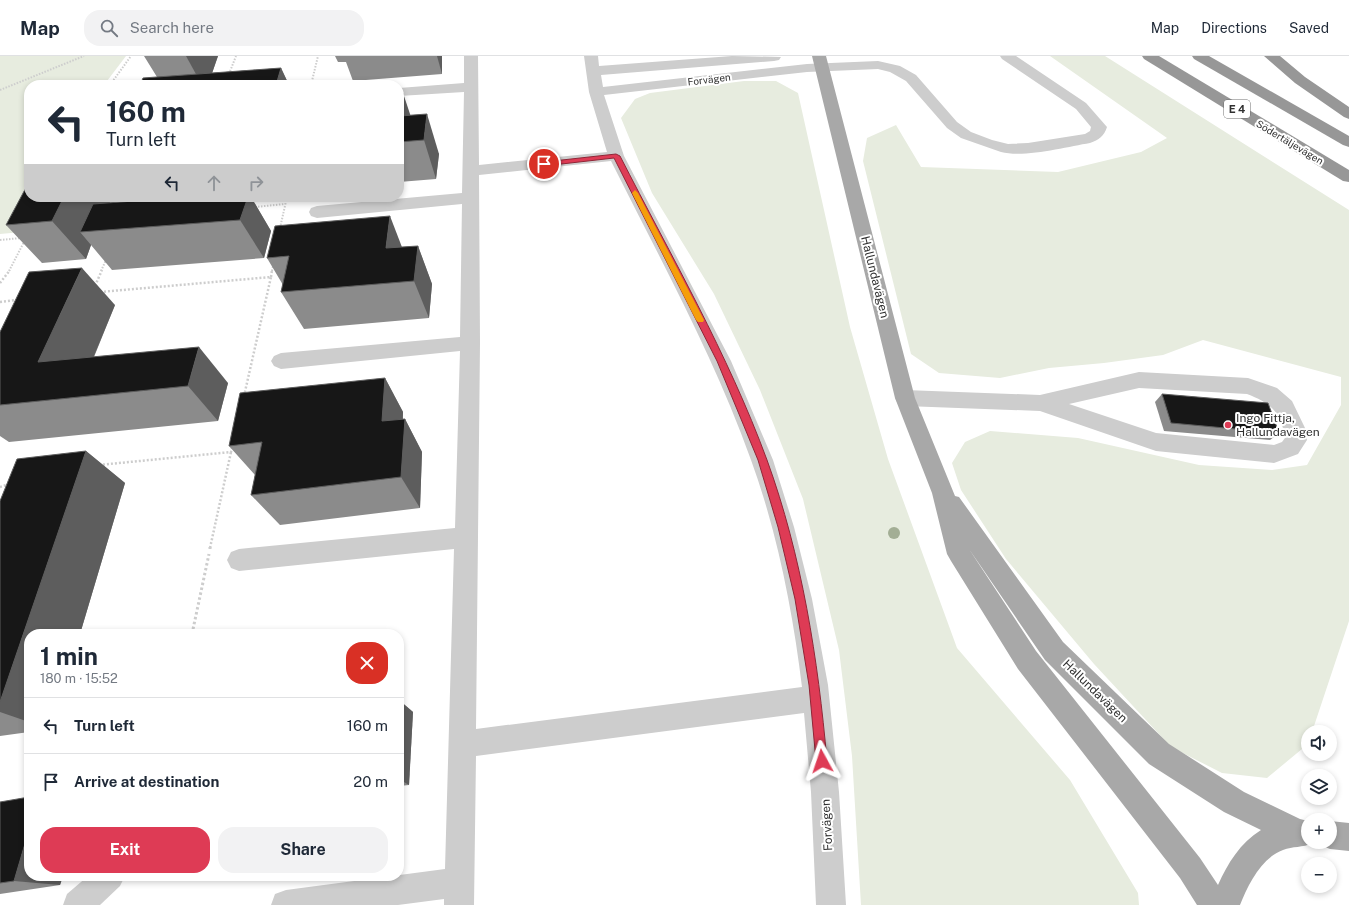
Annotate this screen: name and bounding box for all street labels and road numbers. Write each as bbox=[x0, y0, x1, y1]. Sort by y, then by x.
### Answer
street label: Forvägen bbox=[687, 70, 732, 88]
road number: E 4 bbox=[1224, 100, 1250, 118]
street label: Södertäljevägen bbox=[1254, 117, 1326, 167]
street label: Hallundavägen bbox=[858, 235, 892, 319]
street label: Hallundavägen bbox=[1060, 657, 1130, 725]
street label: Forvägen bbox=[819, 799, 835, 851]

